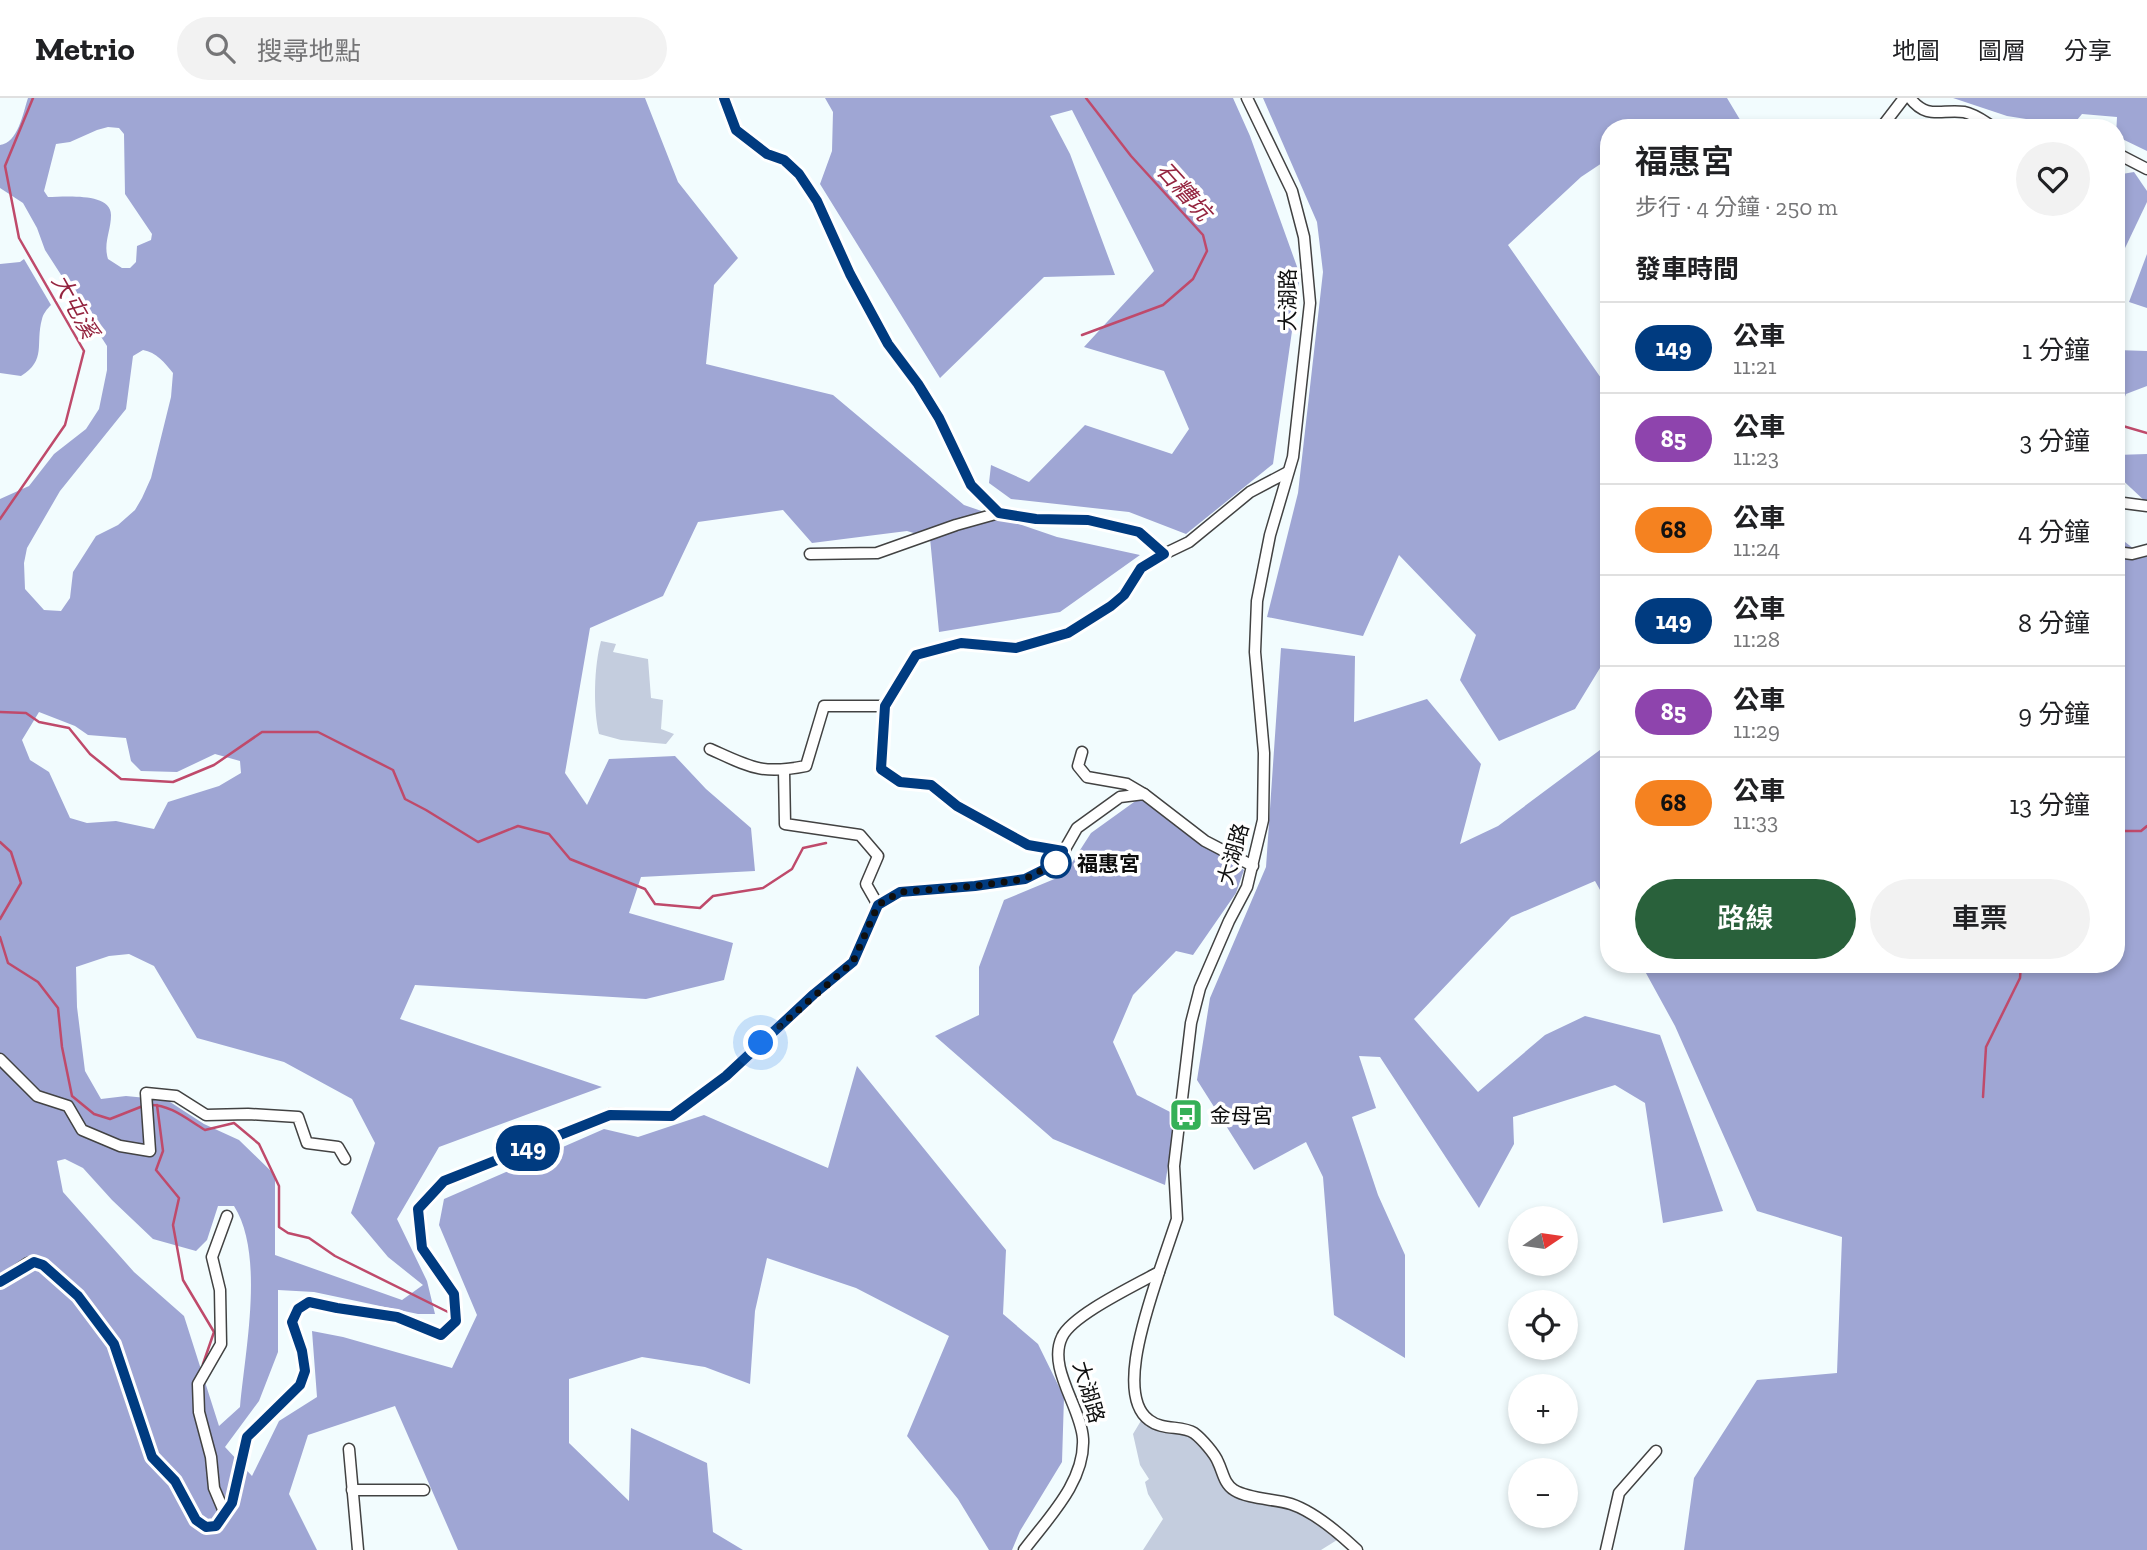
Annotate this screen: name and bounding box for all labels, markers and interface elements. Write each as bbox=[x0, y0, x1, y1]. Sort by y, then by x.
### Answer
search box bbox=[177, 17, 667, 80]
text: Metrio bbox=[35, 29, 135, 68]
icon: search bbox=[201, 29, 239, 67]
text: 搜尋地點 bbox=[257, 35, 361, 67]
text: 地圖 bbox=[1892, 36, 1940, 65]
text: 圖層 bbox=[1978, 36, 2026, 65]
text: 分享 bbox=[2064, 36, 2112, 65]
text: 福惠宮 bbox=[1635, 142, 1734, 181]
button: heart bbox=[2016, 142, 2090, 216]
water label: 石糟坑 bbox=[1151, 156, 1219, 228]
text: 步行 · 4 分鐘 · 250 m bbox=[1635, 193, 1838, 221]
text: 發車時間 bbox=[1635, 253, 1739, 285]
water label: 大屯溪 bbox=[46, 269, 105, 346]
street label: 大湖路 bbox=[1275, 269, 1300, 332]
text: 公車 bbox=[1733, 320, 1785, 352]
text: 149 bbox=[1655, 333, 1692, 362]
text: 1 分鐘 bbox=[2022, 334, 2090, 366]
text: 11:21 bbox=[1733, 352, 1777, 380]
text: 公車 bbox=[1733, 411, 1785, 443]
text: 85 bbox=[1661, 424, 1686, 453]
text: 3 分鐘 bbox=[2019, 425, 2090, 457]
text: 11:23 bbox=[1733, 443, 1779, 471]
text: 公車 bbox=[1733, 502, 1785, 534]
text: 68 bbox=[1661, 515, 1686, 544]
text: 4 分鐘 bbox=[2018, 516, 2090, 548]
text: 11:24 bbox=[1733, 534, 1780, 562]
text: 公車 bbox=[1733, 593, 1785, 625]
text: 149 bbox=[1655, 606, 1692, 635]
text: 8 分鐘 bbox=[2018, 607, 2090, 639]
text: 11:28 bbox=[1733, 625, 1780, 653]
text: 公車 bbox=[1733, 684, 1785, 716]
text: 85 bbox=[1661, 697, 1686, 726]
text: 9 分鐘 bbox=[2018, 698, 2090, 730]
text: 11:29 bbox=[1733, 716, 1780, 744]
text: 公車 bbox=[1733, 775, 1785, 807]
text: 68 bbox=[1661, 788, 1686, 817]
text: 13 分鐘 bbox=[2009, 789, 2090, 821]
text: 11:33 bbox=[1733, 807, 1778, 835]
street label: 大湖路 bbox=[1212, 820, 1254, 888]
marker: 福惠宮 bbox=[1041, 848, 1071, 878]
place label: 福惠宮 bbox=[1077, 851, 1140, 876]
button: 路線 bbox=[1635, 879, 1856, 959]
button: 車票 bbox=[1870, 879, 2090, 959]
your location bbox=[743, 1025, 778, 1060]
bus stop icon: 金母宮 bbox=[1167, 1096, 1205, 1134]
place label: 金母宮 bbox=[1210, 1103, 1273, 1128]
line badge: 149 bbox=[488, 1125, 568, 1171]
text: 149 bbox=[510, 1133, 546, 1162]
north arrow bbox=[1508, 1206, 1578, 1276]
map controls bbox=[1508, 1206, 1578, 1528]
button: locate bbox=[1508, 1290, 1578, 1360]
street label: 大湖路 bbox=[1068, 1358, 1110, 1426]
button: + bbox=[1508, 1374, 1578, 1444]
button: − bbox=[1508, 1458, 1578, 1528]

